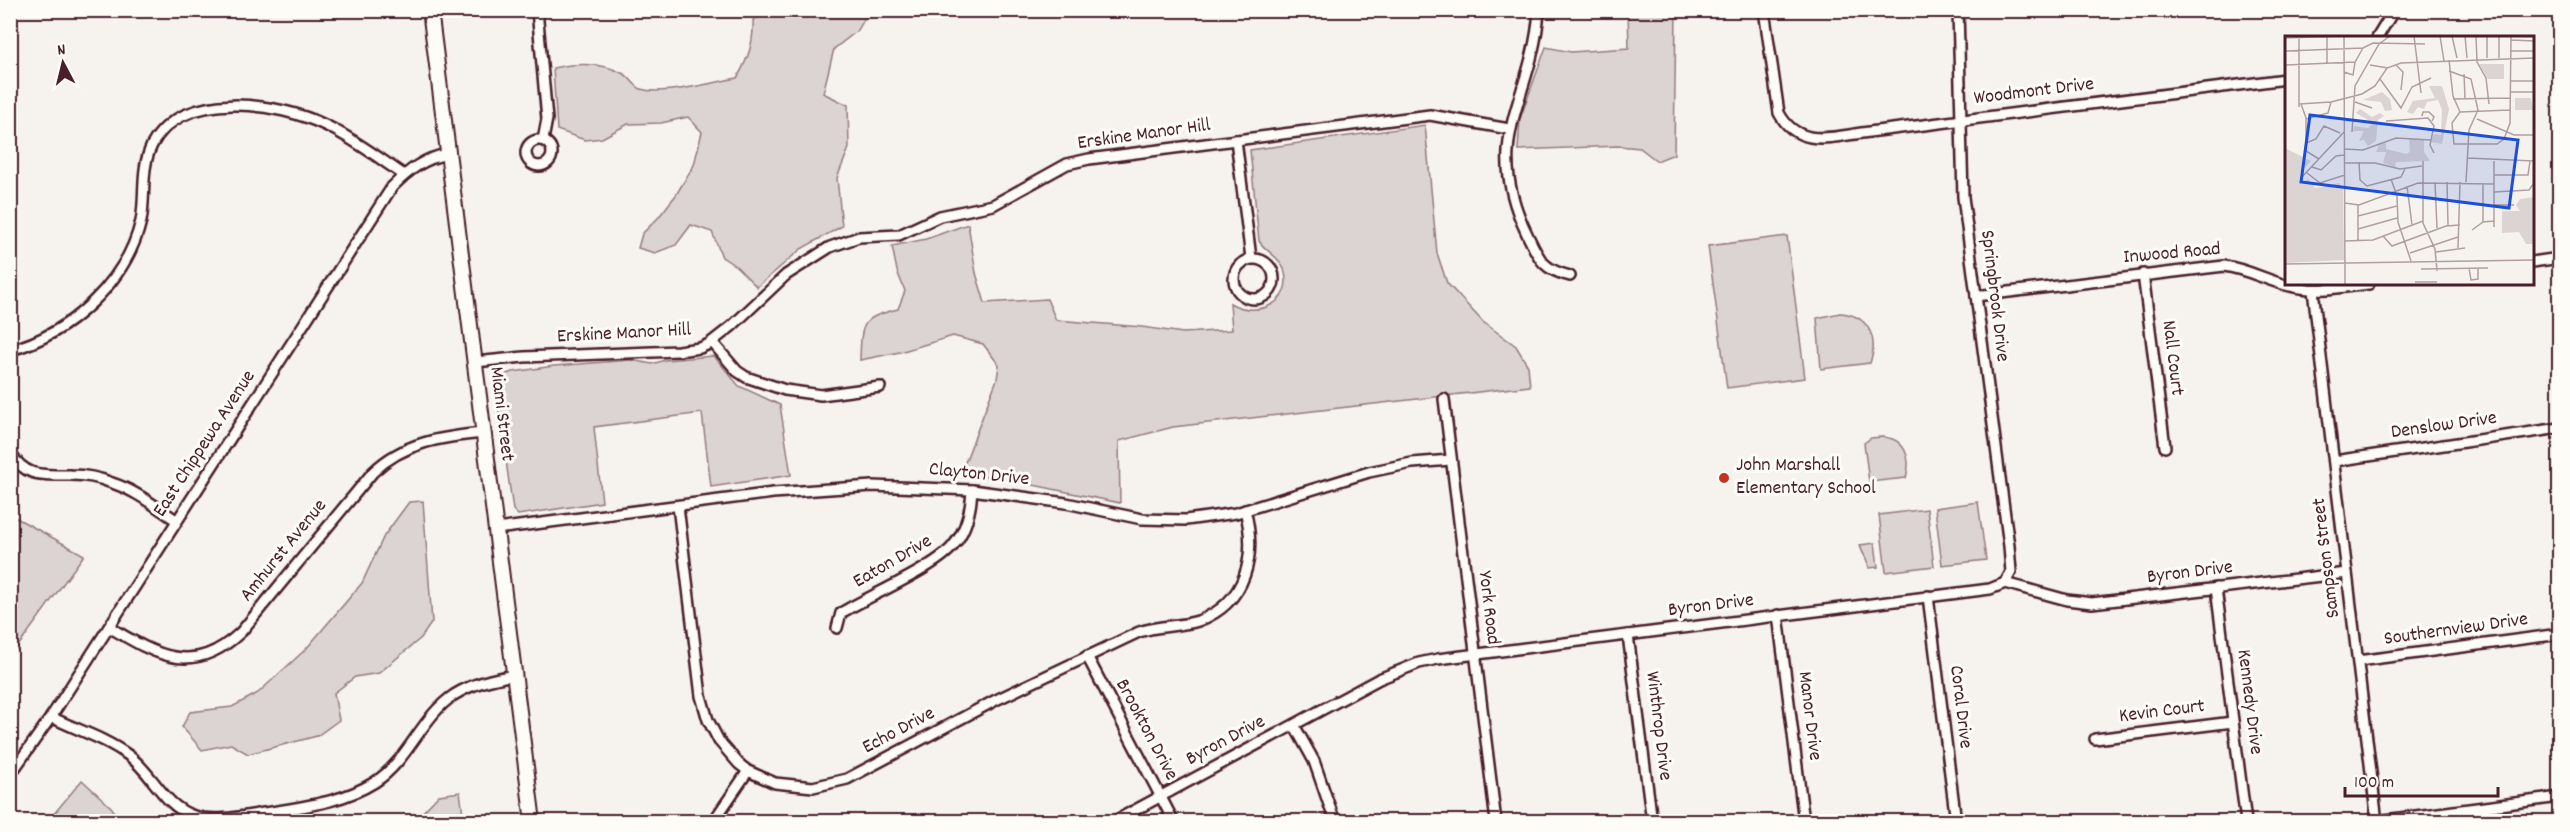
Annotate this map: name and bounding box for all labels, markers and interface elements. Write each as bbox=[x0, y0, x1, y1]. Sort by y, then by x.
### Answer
north arrow bbox=[33, 33, 93, 93]
inset map bbox=[2285, 36, 2534, 285]
text: N bbox=[56, 39, 67, 62]
street label: Woodmont Drive bbox=[1972, 71, 2096, 113]
street label: Erskine Manor Hill bbox=[1076, 112, 1213, 158]
street label: Springbrook Drive bbox=[1972, 229, 2016, 364]
street label: Inwood Road bbox=[2122, 236, 2222, 272]
street label: Erskine Manor Hill bbox=[556, 316, 692, 351]
street label: Nall Court bbox=[2153, 319, 2191, 397]
street label: East Chippewa Avenue bbox=[147, 365, 263, 523]
street label: Miami Street bbox=[481, 365, 521, 463]
street label: Denslow Drive bbox=[2389, 405, 2499, 447]
place label: John Marshall Elementary School bbox=[1736, 452, 1876, 503]
street label: Clayton Drive bbox=[927, 456, 1031, 494]
marker: John Marshall Elementary School bbox=[1717, 471, 1731, 485]
street label: Amhurst Avenue bbox=[234, 493, 334, 608]
street label: Sampson Street bbox=[2306, 496, 2348, 620]
street label: Eaton Drive bbox=[848, 528, 938, 596]
street label: Byron Drive bbox=[2145, 554, 2235, 592]
street label: York Road bbox=[1470, 570, 1506, 646]
street label: Byron Drive bbox=[1666, 587, 1756, 625]
street label: Southernview Drive bbox=[2382, 606, 2530, 654]
street label: Kennedy Drive bbox=[2229, 648, 2269, 756]
street label: Coral Drive bbox=[1941, 664, 1979, 750]
street label: Winthrop Drive bbox=[1637, 670, 1679, 782]
street label: Manor Drive bbox=[1790, 670, 1828, 762]
street label: Brookton Drive bbox=[1107, 674, 1185, 786]
street label: Kevin Court bbox=[2118, 693, 2206, 731]
street label: Echo Drive bbox=[858, 700, 940, 762]
street label: Byron Drive bbox=[1181, 708, 1271, 774]
scale bar bbox=[2345, 760, 2498, 798]
text: 100 m bbox=[2354, 771, 2394, 796]

